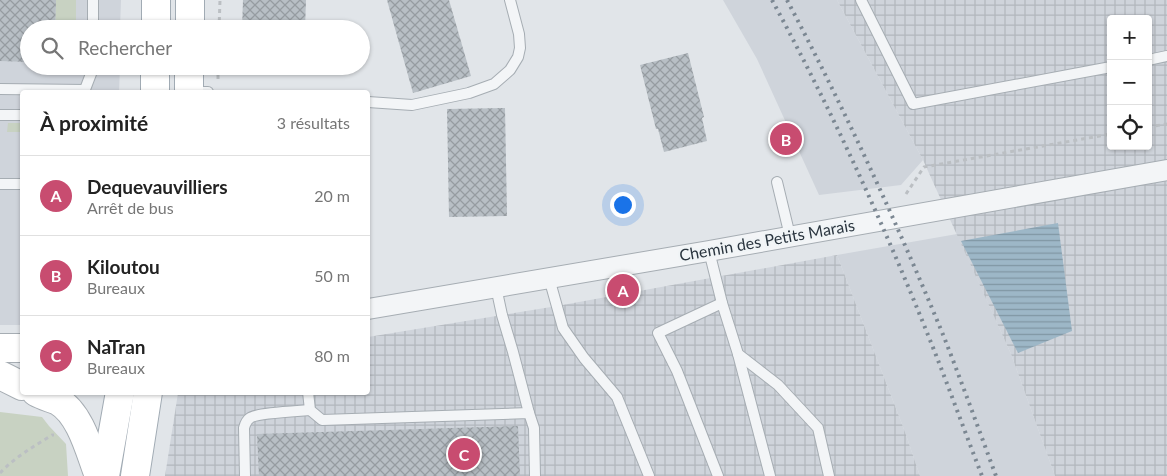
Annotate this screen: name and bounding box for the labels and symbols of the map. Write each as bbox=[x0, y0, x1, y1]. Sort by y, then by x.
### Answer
pin: B bbox=[770, 120, 802, 158]
your location bbox=[610, 192, 636, 218]
street label: Chemin des Petits Marais bbox=[678, 215, 856, 264]
pin: A bbox=[607, 271, 639, 309]
pin: C bbox=[448, 435, 480, 473]

